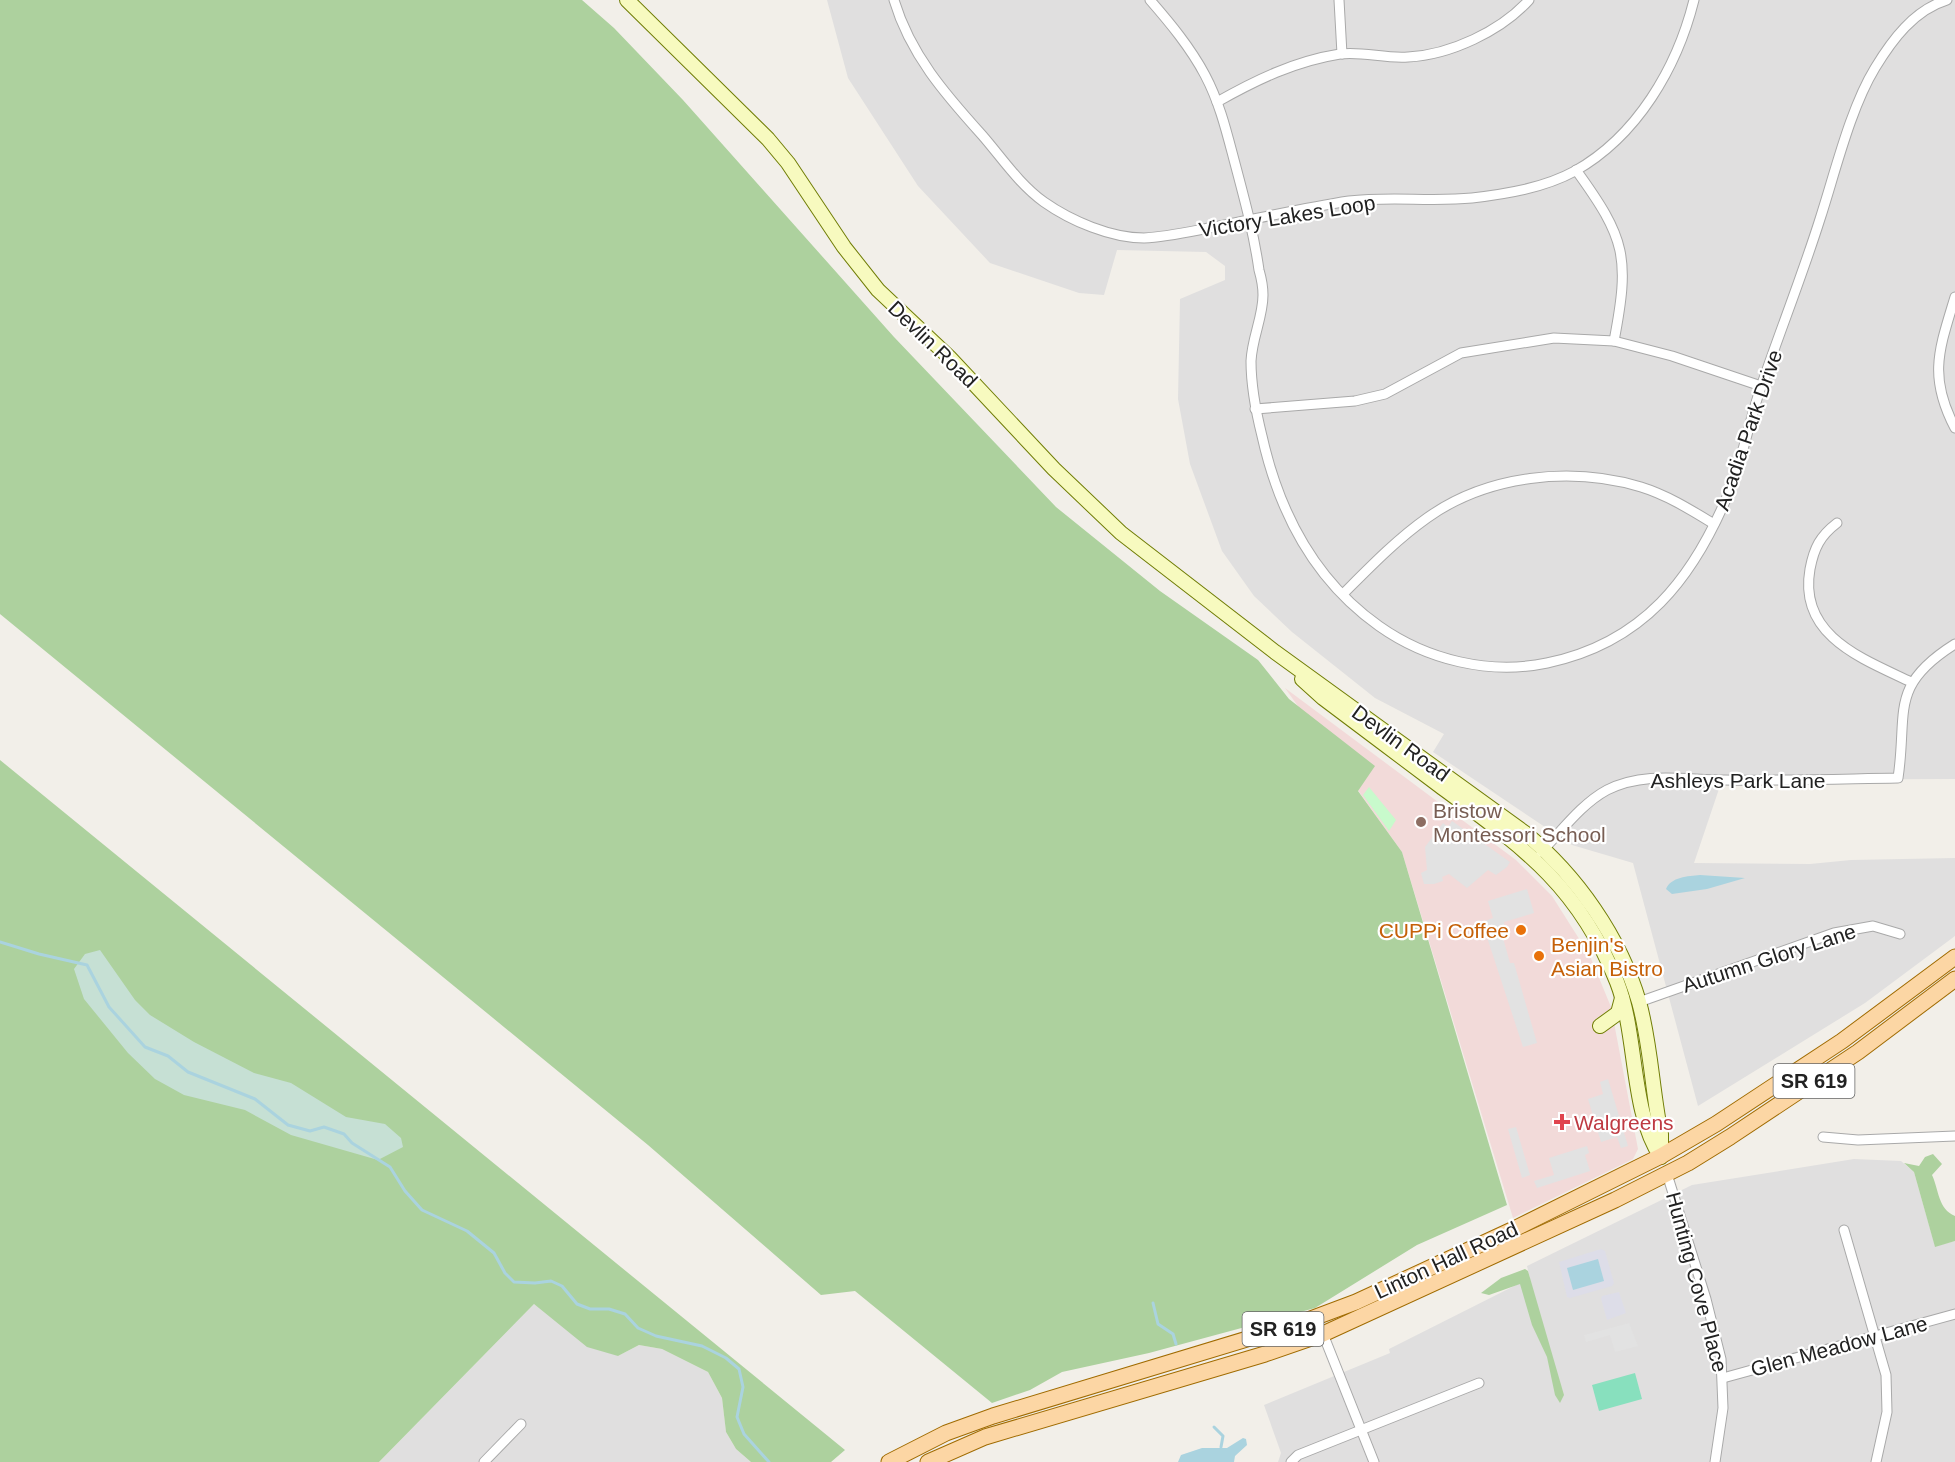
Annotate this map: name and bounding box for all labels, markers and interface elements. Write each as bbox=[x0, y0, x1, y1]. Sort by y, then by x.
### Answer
street label: Victory Lakes Loop bbox=[1197, 191, 1377, 241]
street label: Devlin Road bbox=[884, 296, 982, 392]
street label: Acadia Park Drive bbox=[1710, 347, 1786, 513]
street label: Devlin Road bbox=[1348, 700, 1454, 786]
street label: Ashleys Park Lane bbox=[1650, 769, 1826, 792]
place label: Bristow Montessori School bbox=[1433, 799, 1606, 846]
marker: Bristow Montessori School bbox=[1414, 815, 1428, 829]
place label: CUPPi Coffee bbox=[1379, 919, 1509, 942]
street label: Autumn Glory Lane bbox=[1679, 919, 1859, 997]
marker: CUPPi Coffee bbox=[1514, 923, 1528, 937]
place label: Benjin's Asian Bistro bbox=[1551, 933, 1663, 980]
marker: Benjin's Asian Bistro bbox=[1532, 949, 1546, 963]
road number: SR 619 bbox=[1774, 1064, 1854, 1098]
place label: Walgreens bbox=[1574, 1111, 1674, 1134]
marker: Walgreens bbox=[1555, 1115, 1569, 1129]
street label: Hunting Cove Place bbox=[1662, 1189, 1732, 1375]
street label: Linton Hall Road bbox=[1371, 1217, 1521, 1303]
street label: Glen Meadow Lane bbox=[1748, 1311, 1930, 1381]
road number: SR 619 bbox=[1242, 1312, 1324, 1346]

